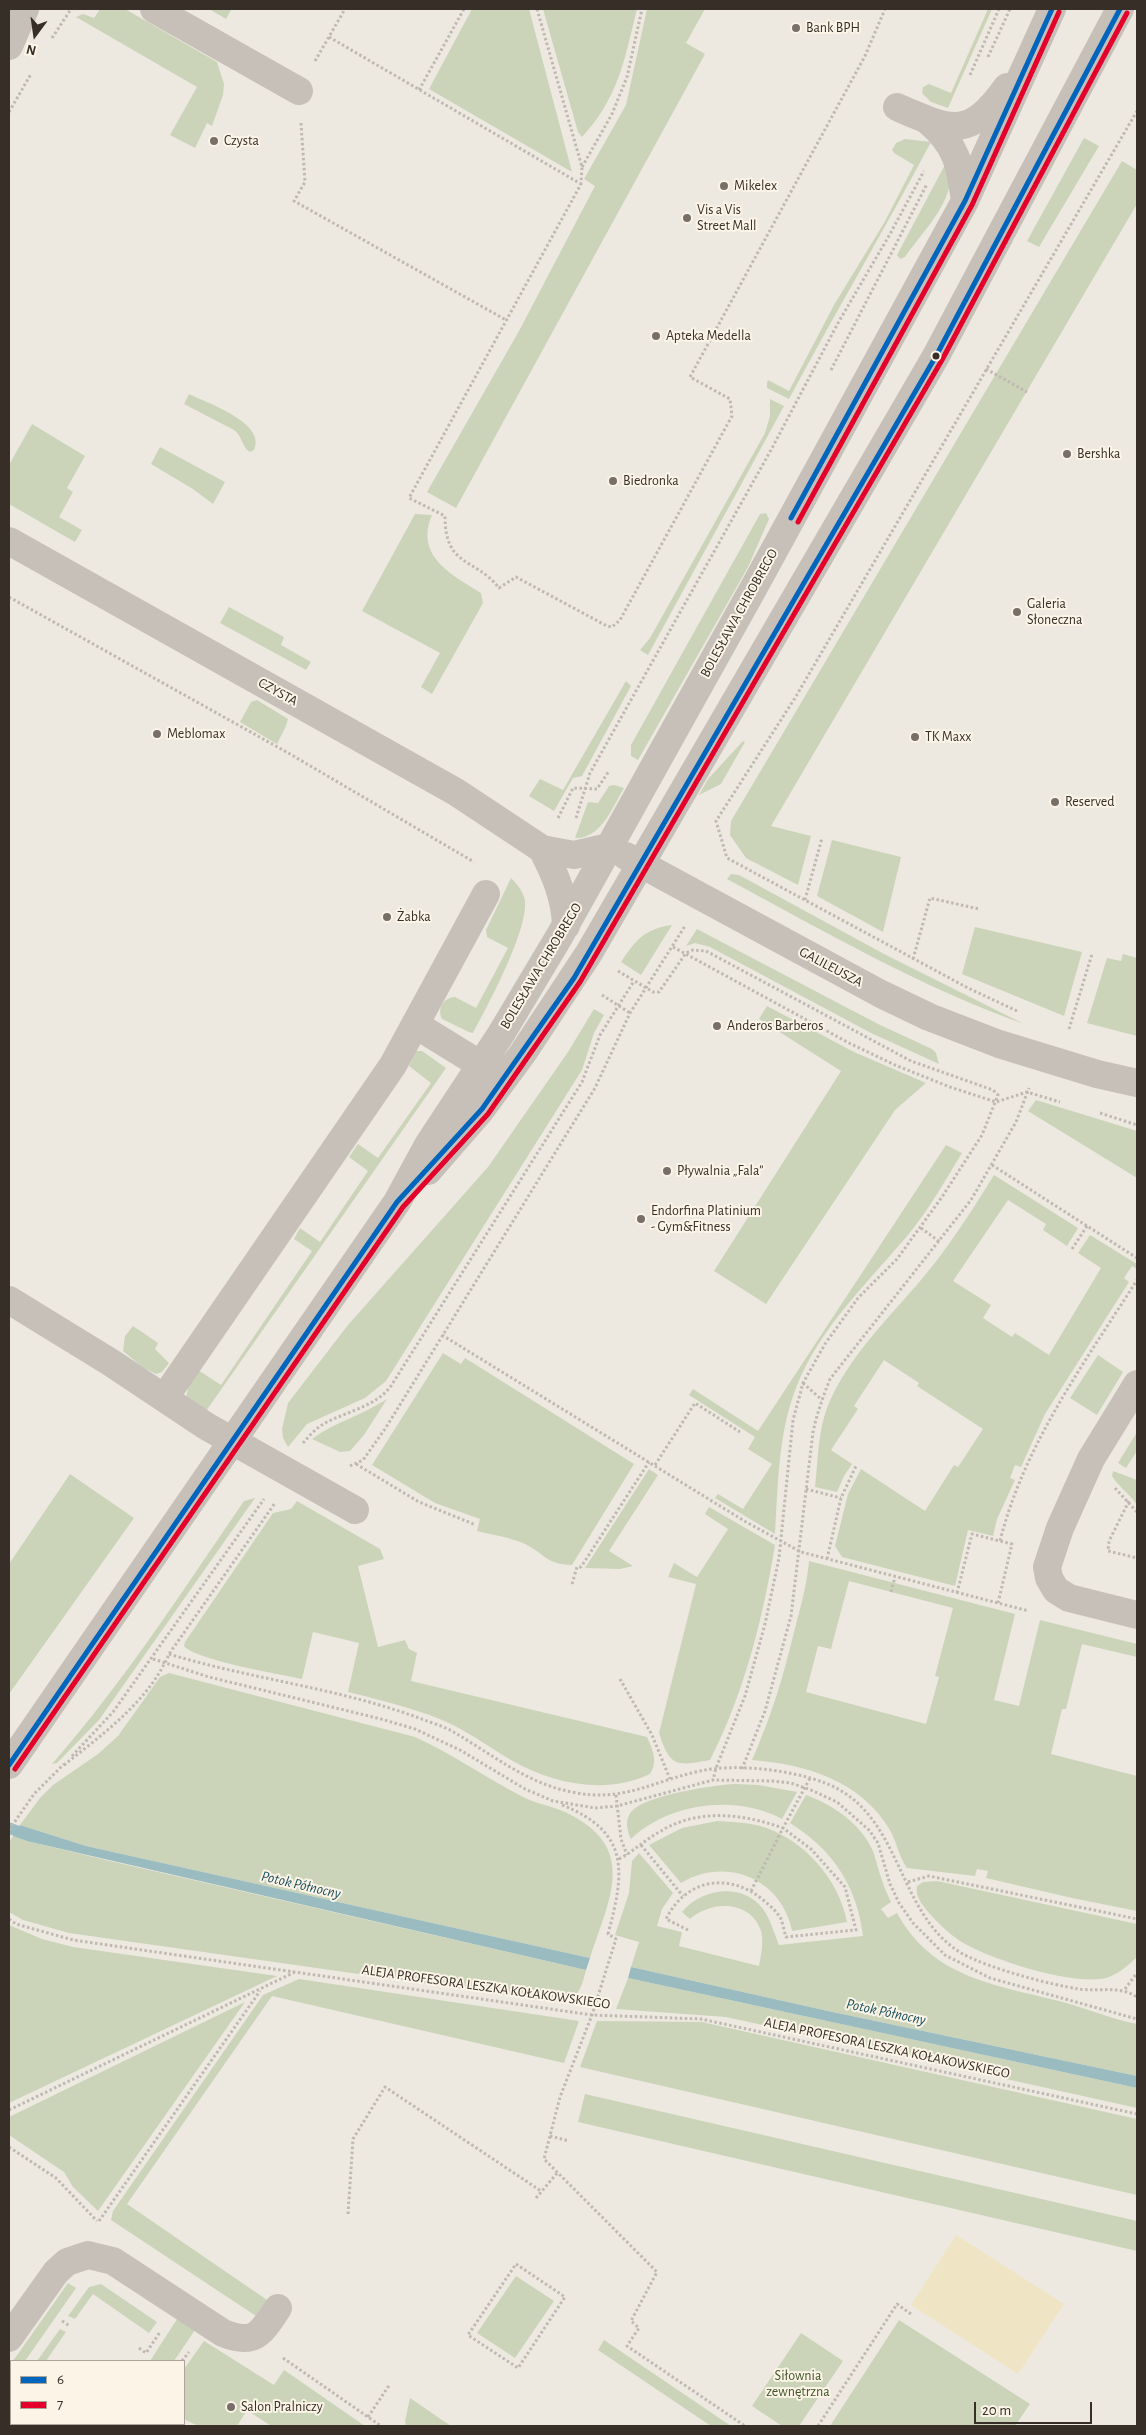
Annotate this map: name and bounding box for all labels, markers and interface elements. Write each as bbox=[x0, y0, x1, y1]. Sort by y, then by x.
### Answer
north arrow bbox=[10, 10, 60, 60]
place label: Bank BPH bbox=[806, 20, 860, 36]
marker: Bank BPH bbox=[790, 22, 802, 34]
text: N bbox=[25, 42, 38, 58]
place label: Czysta bbox=[224, 133, 259, 149]
marker: Czysta bbox=[208, 135, 220, 147]
place label: Mikelex bbox=[734, 178, 777, 194]
marker: Mikelex bbox=[718, 180, 730, 192]
place label: Vis a Vis Street Mall bbox=[697, 202, 757, 234]
marker: Vis a Vis Street Mall bbox=[681, 212, 693, 224]
place label: Apteka Medella bbox=[666, 328, 751, 344]
marker: Apteka Medella bbox=[650, 330, 662, 342]
unlabelled marker bbox=[931, 351, 941, 361]
place label: Bershka bbox=[1077, 446, 1120, 462]
marker: Bershka bbox=[1061, 448, 1073, 460]
place label: Biedronka bbox=[623, 473, 679, 489]
marker: Biedronka bbox=[607, 475, 619, 487]
street label: BOLESŁAWA CHROBREGO bbox=[697, 546, 781, 680]
place label: Galeria Słoneczna bbox=[1027, 596, 1083, 628]
marker: Galeria Słoneczna bbox=[1011, 606, 1023, 618]
street label: CZYSTA bbox=[255, 674, 301, 710]
place label: Meblomax bbox=[167, 726, 225, 742]
marker: Meblomax bbox=[151, 728, 163, 740]
place label: TK Maxx bbox=[925, 729, 971, 745]
marker: TK Maxx bbox=[909, 731, 921, 743]
place label: Reserved bbox=[1065, 794, 1114, 810]
marker: Reserved bbox=[1049, 796, 1061, 808]
street label: BOLESŁAWA CHROBREGO bbox=[497, 900, 585, 1032]
place label: Żabka bbox=[397, 909, 431, 925]
marker: Żabka bbox=[381, 911, 393, 923]
street label: GALILEUSZA bbox=[796, 943, 866, 991]
place label: Anderos Barberos bbox=[727, 1018, 823, 1034]
marker: Anderos Barberos bbox=[711, 1020, 723, 1032]
place label: Pływalnia „Fala” bbox=[677, 1163, 763, 1179]
marker: Pływalnia „Fala” bbox=[661, 1165, 673, 1177]
place label: Endorfina Platinium - Gym&Fitness bbox=[651, 1203, 761, 1236]
marker: Endorfina Platinium - Gym&Fitness bbox=[635, 1213, 647, 1225]
water label: Potok Północny bbox=[260, 1867, 342, 1903]
street label: ALEJA PROFESORA LESZKA KOŁAKOWSKIEGO bbox=[361, 1961, 611, 2013]
water label: Potok Północny bbox=[845, 1995, 927, 2029]
street label: ALEJA PROFESORA LESZKA KOŁAKOWSKIEGO bbox=[763, 2014, 1011, 2082]
legend bbox=[10, 2360, 185, 2425]
park label: Siłownia zewnętrzna bbox=[766, 2368, 830, 2400]
text: 6 bbox=[57, 2372, 64, 2387]
scale bar bbox=[976, 2392, 1094, 2424]
text: 7 bbox=[57, 2397, 63, 2412]
place label: Salon Pralniczy bbox=[241, 2399, 323, 2415]
marker: Salon Pralniczy bbox=[225, 2401, 237, 2413]
text: 20 m bbox=[982, 2403, 1011, 2418]

